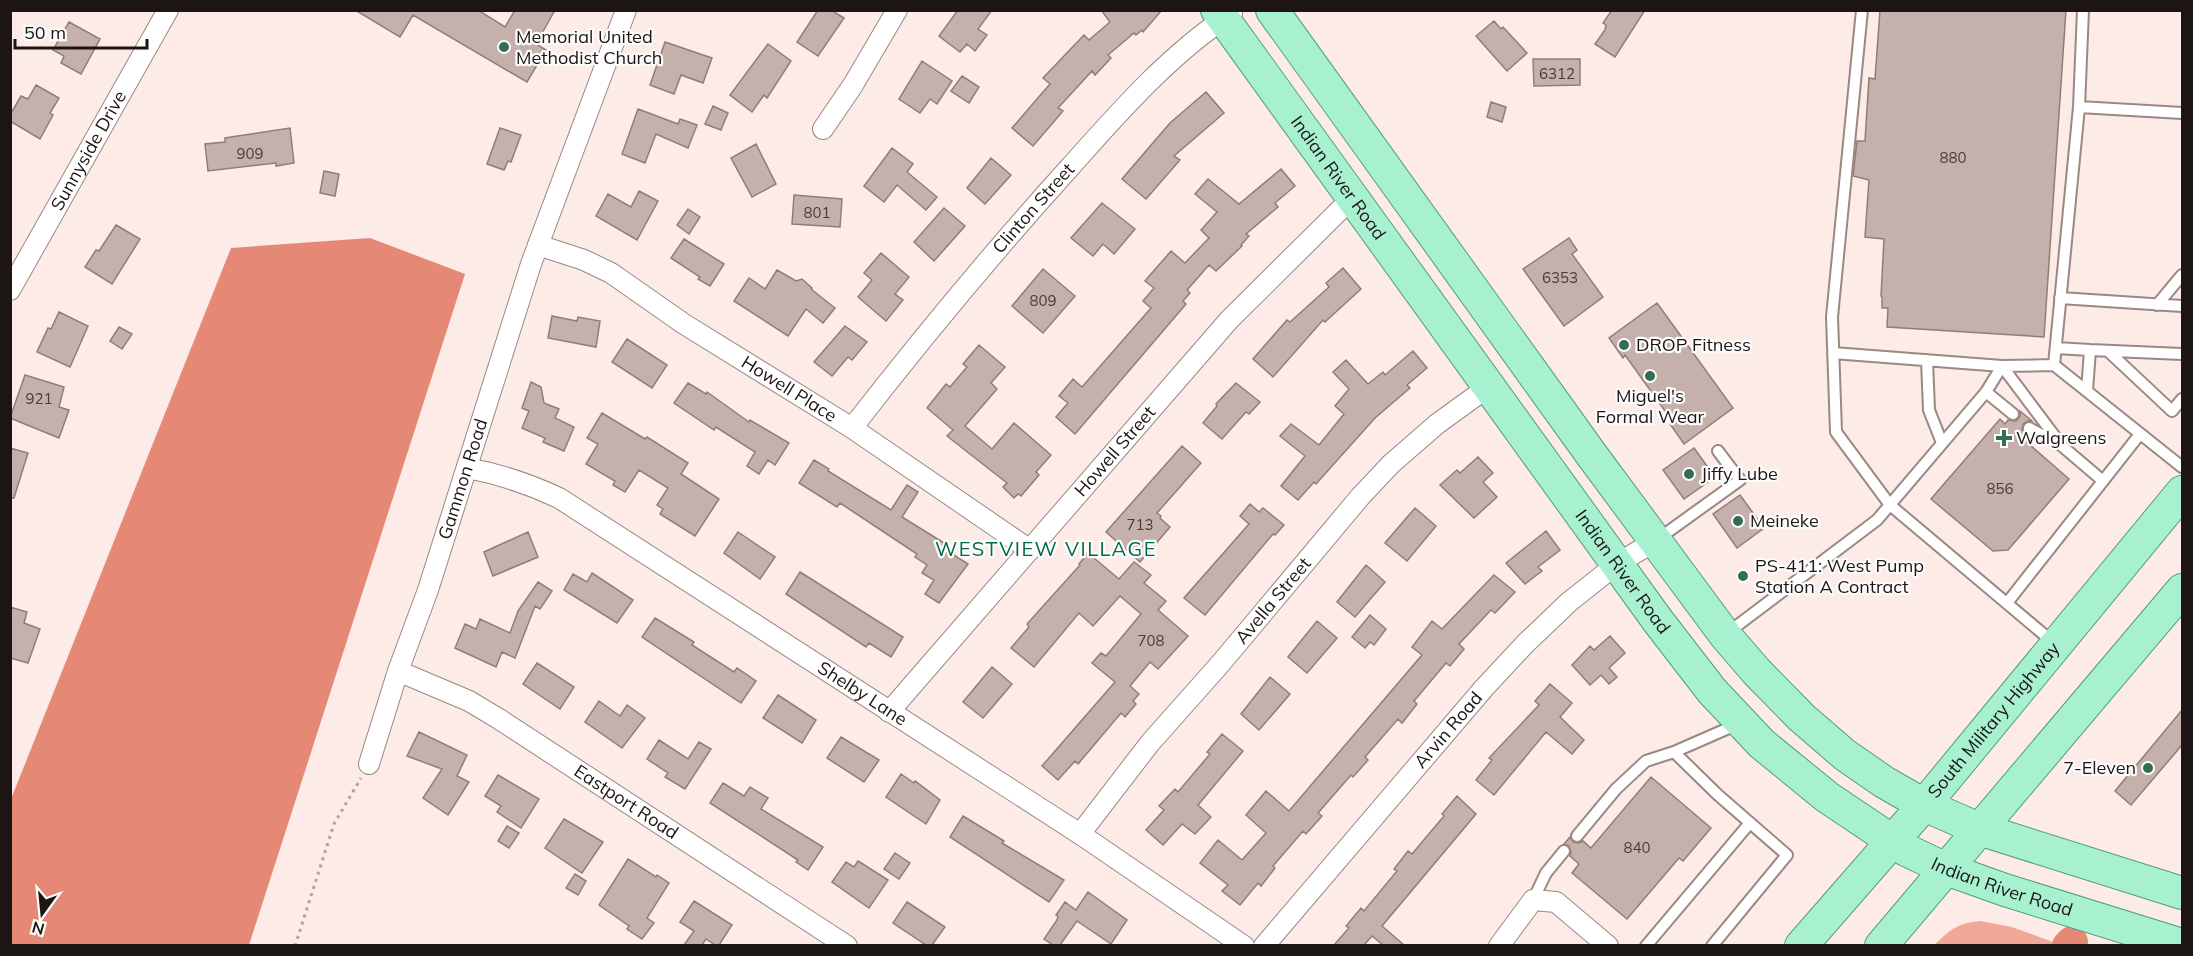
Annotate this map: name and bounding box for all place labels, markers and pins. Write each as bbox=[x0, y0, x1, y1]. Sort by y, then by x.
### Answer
place label: Memorial United Methodist Church bbox=[516, 25, 662, 69]
marker: Memorial United Methodist Church bbox=[497, 40, 511, 54]
place label: DROP Fitness bbox=[1636, 333, 1751, 356]
marker: DROP Fitness bbox=[1617, 338, 1631, 352]
marker: Miguel's Formal Wear bbox=[1643, 369, 1657, 383]
place label: Miguel's Formal Wear bbox=[1596, 384, 1705, 428]
place label: Walgreens bbox=[2016, 426, 2106, 449]
marker: Walgreens bbox=[1997, 431, 2011, 445]
place label: Jiffy Lube bbox=[1701, 462, 1778, 485]
marker: Jiffy Lube bbox=[1682, 467, 1696, 481]
place label: Meineke bbox=[1750, 509, 1819, 532]
marker: Meineke bbox=[1731, 514, 1745, 528]
place label: PS-411: West Pump Station A Contract bbox=[1755, 554, 1924, 598]
marker: PS-411: West Pump Station A Contract bbox=[1736, 569, 1750, 583]
place label: 7-Eleven bbox=[2063, 756, 2136, 779]
marker: 7-Eleven bbox=[2141, 761, 2155, 775]

